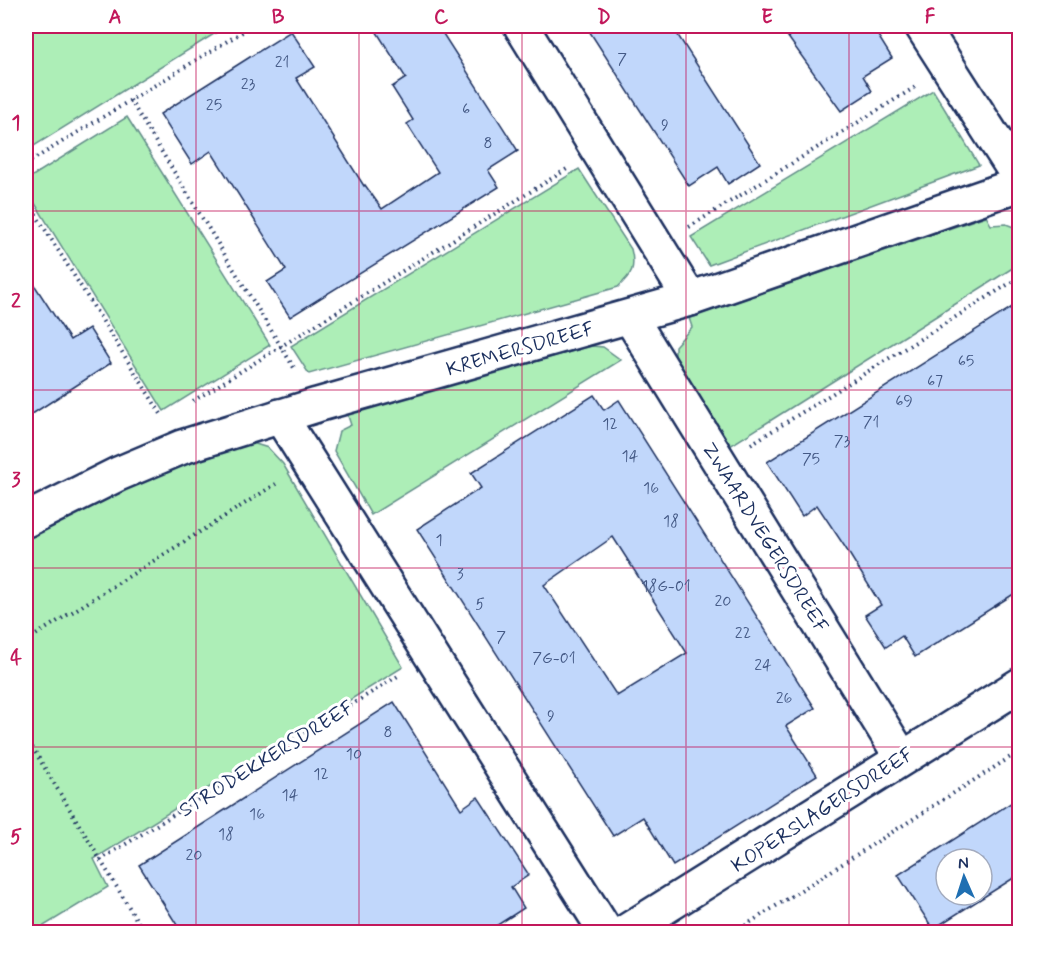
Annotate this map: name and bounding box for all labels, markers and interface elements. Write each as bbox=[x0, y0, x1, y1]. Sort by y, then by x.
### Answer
text: A bbox=[108, 4, 122, 31]
text: B bbox=[272, 4, 285, 31]
text: C bbox=[434, 4, 449, 31]
text: D bbox=[597, 4, 611, 31]
text: E bbox=[761, 4, 773, 31]
text: F bbox=[925, 4, 936, 31]
house number: 7 bbox=[617, 49, 627, 70]
house number: 21 bbox=[275, 52, 289, 73]
house number: 23 bbox=[241, 74, 256, 95]
house number: 25 bbox=[206, 95, 222, 116]
house number: 6 bbox=[462, 99, 470, 120]
text: 1 bbox=[12, 110, 20, 137]
house number: 9 bbox=[661, 115, 669, 136]
house number: 8 bbox=[483, 133, 493, 154]
text: 2 bbox=[11, 288, 21, 315]
street label: KREMERSDREEF bbox=[443, 315, 598, 383]
house number: 65 bbox=[958, 351, 974, 372]
house number: 67 bbox=[927, 371, 943, 392]
house number: 69 bbox=[895, 391, 913, 412]
house number: 71 bbox=[863, 412, 879, 433]
house number: 12 bbox=[602, 414, 618, 435]
house number: 73 bbox=[834, 431, 850, 452]
street label: ZWAARDVEGERSDREEF bbox=[695, 437, 834, 638]
house number: 14 bbox=[622, 446, 639, 467]
house number: 75 bbox=[802, 449, 820, 470]
text: 3 bbox=[11, 467, 21, 494]
house number: 16 bbox=[643, 478, 659, 499]
house number: 18 bbox=[663, 511, 679, 532]
house number: 1 bbox=[435, 530, 443, 551]
house number: 3 bbox=[456, 564, 464, 585]
house number: 18G-01 bbox=[641, 576, 691, 597]
house number: 20 bbox=[715, 591, 732, 612]
house number: 5 bbox=[475, 594, 485, 615]
house number: 22 bbox=[735, 623, 751, 644]
house number: 7 bbox=[496, 627, 506, 648]
text: 4 bbox=[10, 645, 22, 672]
house number: 7G-01 bbox=[532, 648, 576, 669]
house number: 24 bbox=[754, 655, 772, 676]
house number: 26 bbox=[776, 688, 792, 709]
street label: STRODEKKERSDREEF bbox=[174, 694, 359, 824]
house number: 9 bbox=[547, 706, 555, 727]
house number: 8 bbox=[383, 722, 393, 743]
street label: KOPERSLAGERSDREEF bbox=[726, 741, 919, 879]
house number: 10 bbox=[346, 744, 362, 765]
house number: 12 bbox=[313, 764, 329, 785]
house number: 14 bbox=[282, 785, 299, 806]
house number: 16 bbox=[249, 804, 265, 825]
text: 5 bbox=[10, 824, 22, 851]
house number: 18 bbox=[218, 824, 234, 845]
house number: 20 bbox=[186, 845, 203, 866]
north arrow bbox=[934, 847, 994, 907]
text: N bbox=[957, 853, 969, 874]

